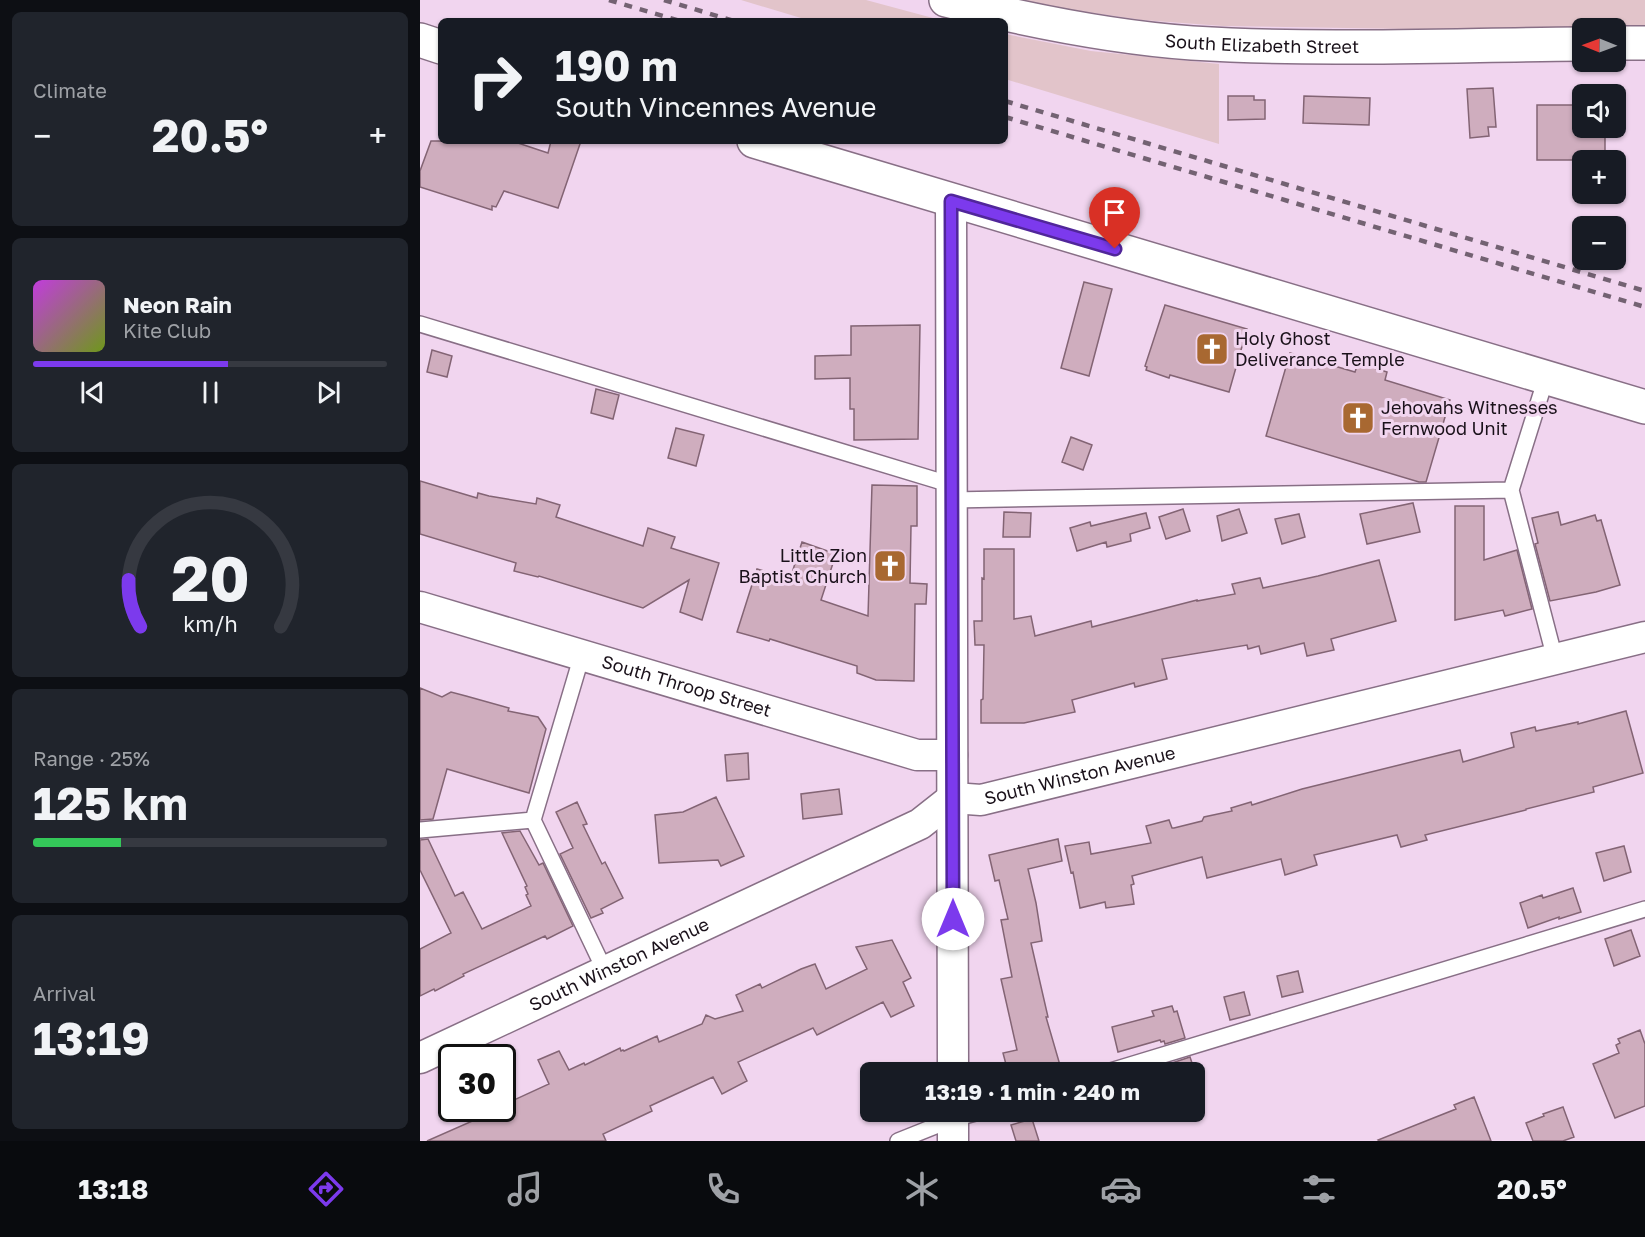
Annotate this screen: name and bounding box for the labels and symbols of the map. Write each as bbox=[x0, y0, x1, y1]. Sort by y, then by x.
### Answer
north arrow bbox=[1572, 18, 1626, 72]
street label: South Elizabeth Street bbox=[1164, 29, 1359, 57]
pin bbox=[1089, 187, 1140, 249]
place label: Holy Ghost Deliverance Temple bbox=[1235, 327, 1405, 370]
church icon: Holy Ghost Deliverance Temple bbox=[1194, 331, 1230, 367]
place label: Jehovahs Witnesses Fernwood Unit bbox=[1381, 396, 1558, 439]
church icon: Jehovahs Witnesses Fernwood Unit bbox=[1340, 400, 1376, 436]
place label: Little Zion Baptist Church bbox=[739, 544, 867, 587]
church icon: Little Zion Baptist Church bbox=[872, 548, 908, 584]
street label: South Throop Street bbox=[599, 650, 774, 721]
street label: South Winston Avenue bbox=[982, 741, 1177, 809]
position arrow bbox=[921, 887, 985, 951]
street label: South Winston Avenue bbox=[525, 912, 712, 1015]
speed limit sign: 30 bbox=[438, 1044, 516, 1122]

